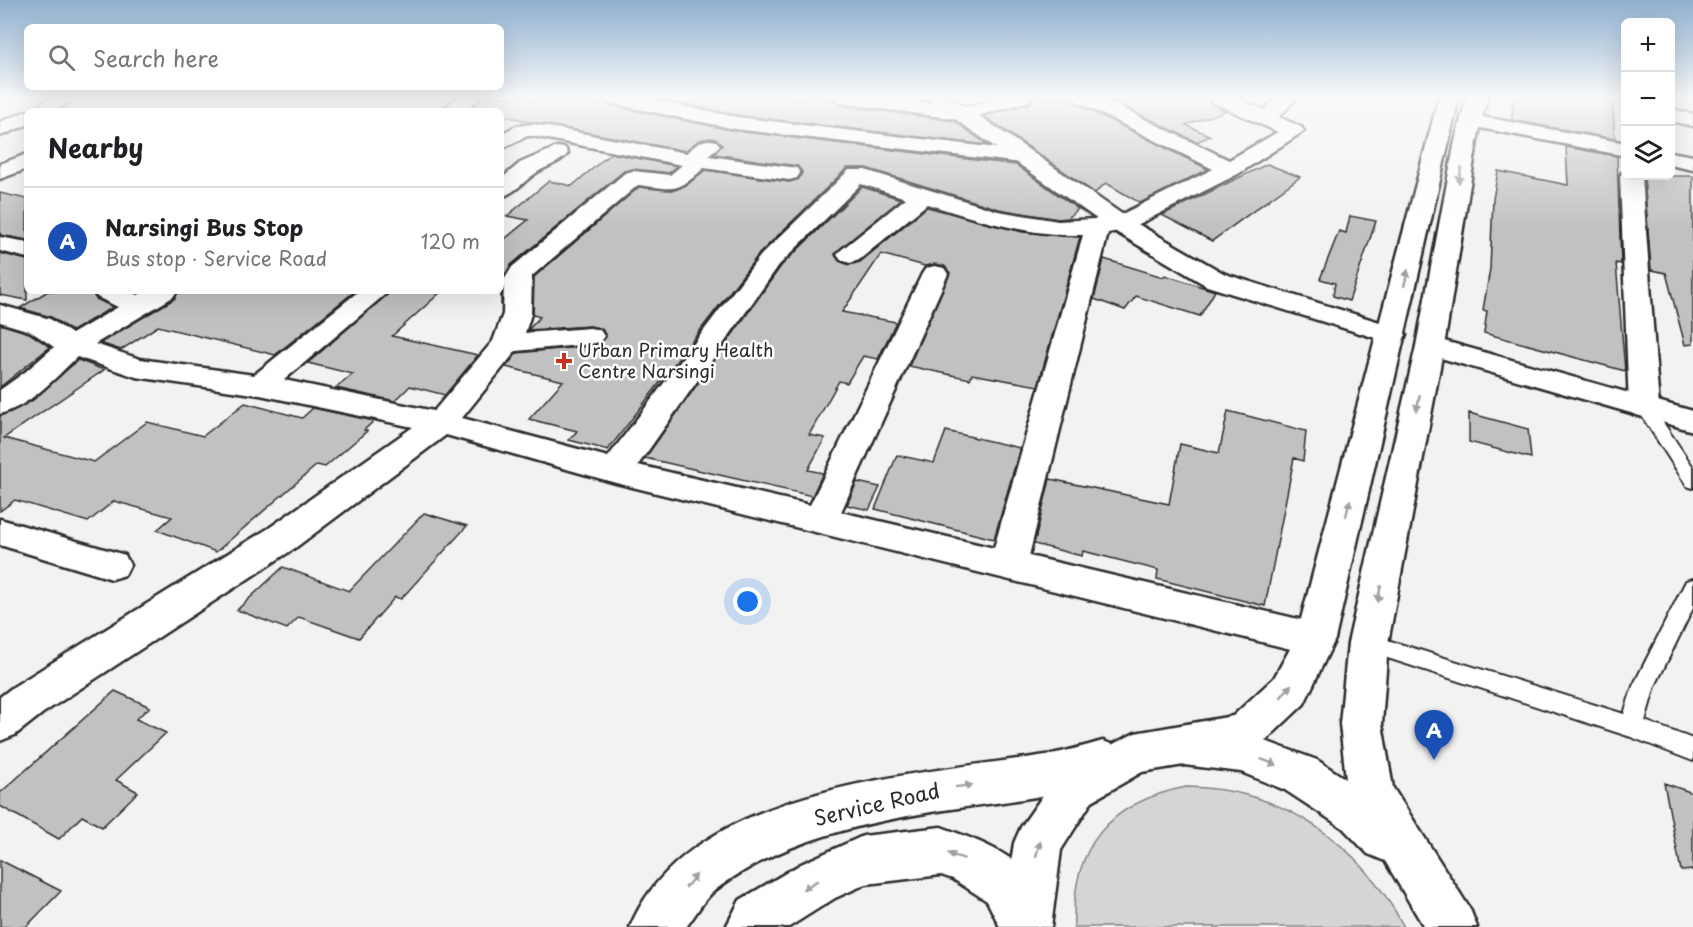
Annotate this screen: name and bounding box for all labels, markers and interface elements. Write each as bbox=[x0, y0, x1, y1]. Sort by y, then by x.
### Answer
map controls bbox=[1621, 18, 1675, 180]
button: + bbox=[1621, 18, 1675, 72]
search box bbox=[24, 24, 504, 90]
icon: search bbox=[45, 41, 78, 74]
text: Search here bbox=[93, 41, 219, 74]
button: − bbox=[1621, 72, 1675, 126]
button: layers bbox=[1621, 126, 1675, 180]
text: Nearby bbox=[48, 128, 143, 167]
one-way arrow bbox=[1455, 166, 1464, 185]
text: Narsingi Bus Stop bbox=[105, 210, 303, 243]
text: A bbox=[60, 226, 75, 256]
text: 120 m bbox=[421, 226, 480, 256]
text: Bus stop · Service Road bbox=[105, 243, 327, 273]
one-way arrow bbox=[1401, 269, 1411, 288]
place label: Urban Primary Health Centre Narsingi bbox=[578, 336, 773, 384]
marker: Urban Primary Health Centre Narsingi bbox=[555, 352, 573, 370]
one-way arrow bbox=[1413, 394, 1422, 413]
one-way arrow bbox=[1344, 499, 1353, 517]
one-way arrow bbox=[1373, 585, 1383, 603]
your location bbox=[733, 587, 762, 616]
one-way arrow bbox=[1280, 684, 1292, 699]
pin: A bbox=[1414, 710, 1454, 760]
one-way arrow bbox=[1260, 758, 1278, 768]
street label: Service Road bbox=[810, 773, 943, 833]
one-way arrow bbox=[955, 781, 974, 791]
one-way arrow bbox=[1034, 840, 1043, 858]
one-way arrow bbox=[946, 851, 964, 861]
one-way arrow bbox=[685, 873, 698, 889]
one-way arrow bbox=[802, 880, 818, 891]

